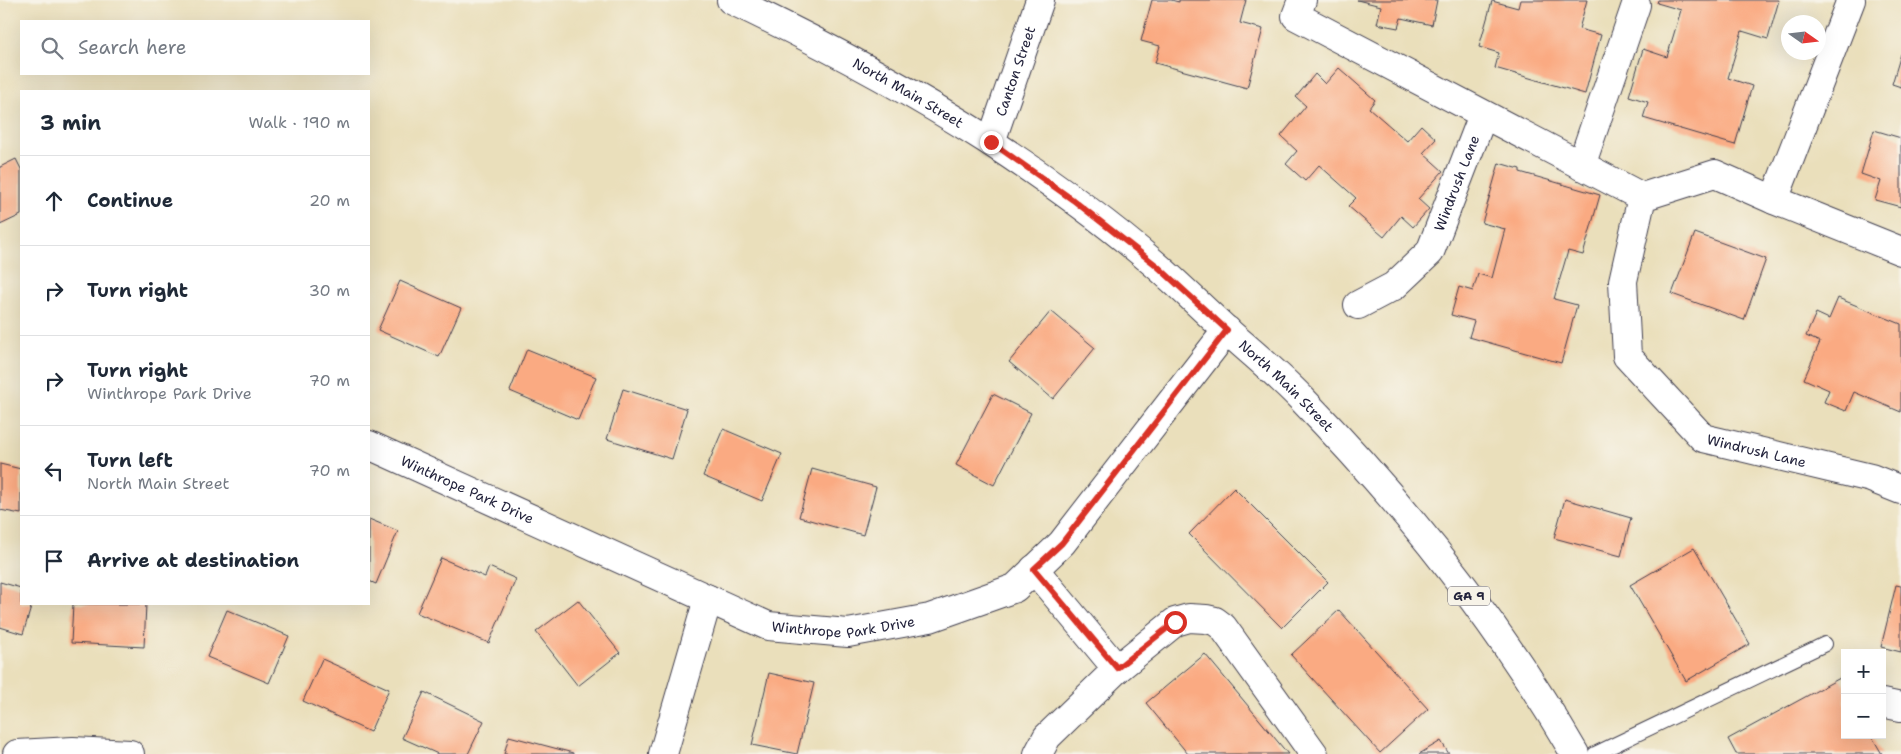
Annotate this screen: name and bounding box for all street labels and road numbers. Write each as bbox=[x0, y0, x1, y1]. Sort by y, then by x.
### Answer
street label: Canton Street bbox=[992, 24, 1039, 119]
street label: North Main Street bbox=[850, 54, 967, 132]
street label: Windrush Lane bbox=[1430, 133, 1483, 234]
street label: North Main Street bbox=[1235, 336, 1337, 435]
street label: Windrush Lane bbox=[1705, 430, 1808, 471]
street label: Winthrope Park Drive bbox=[398, 452, 537, 528]
road number: GA 9 bbox=[1448, 586, 1490, 606]
street label: Winthrope Park Drive bbox=[771, 612, 916, 642]

